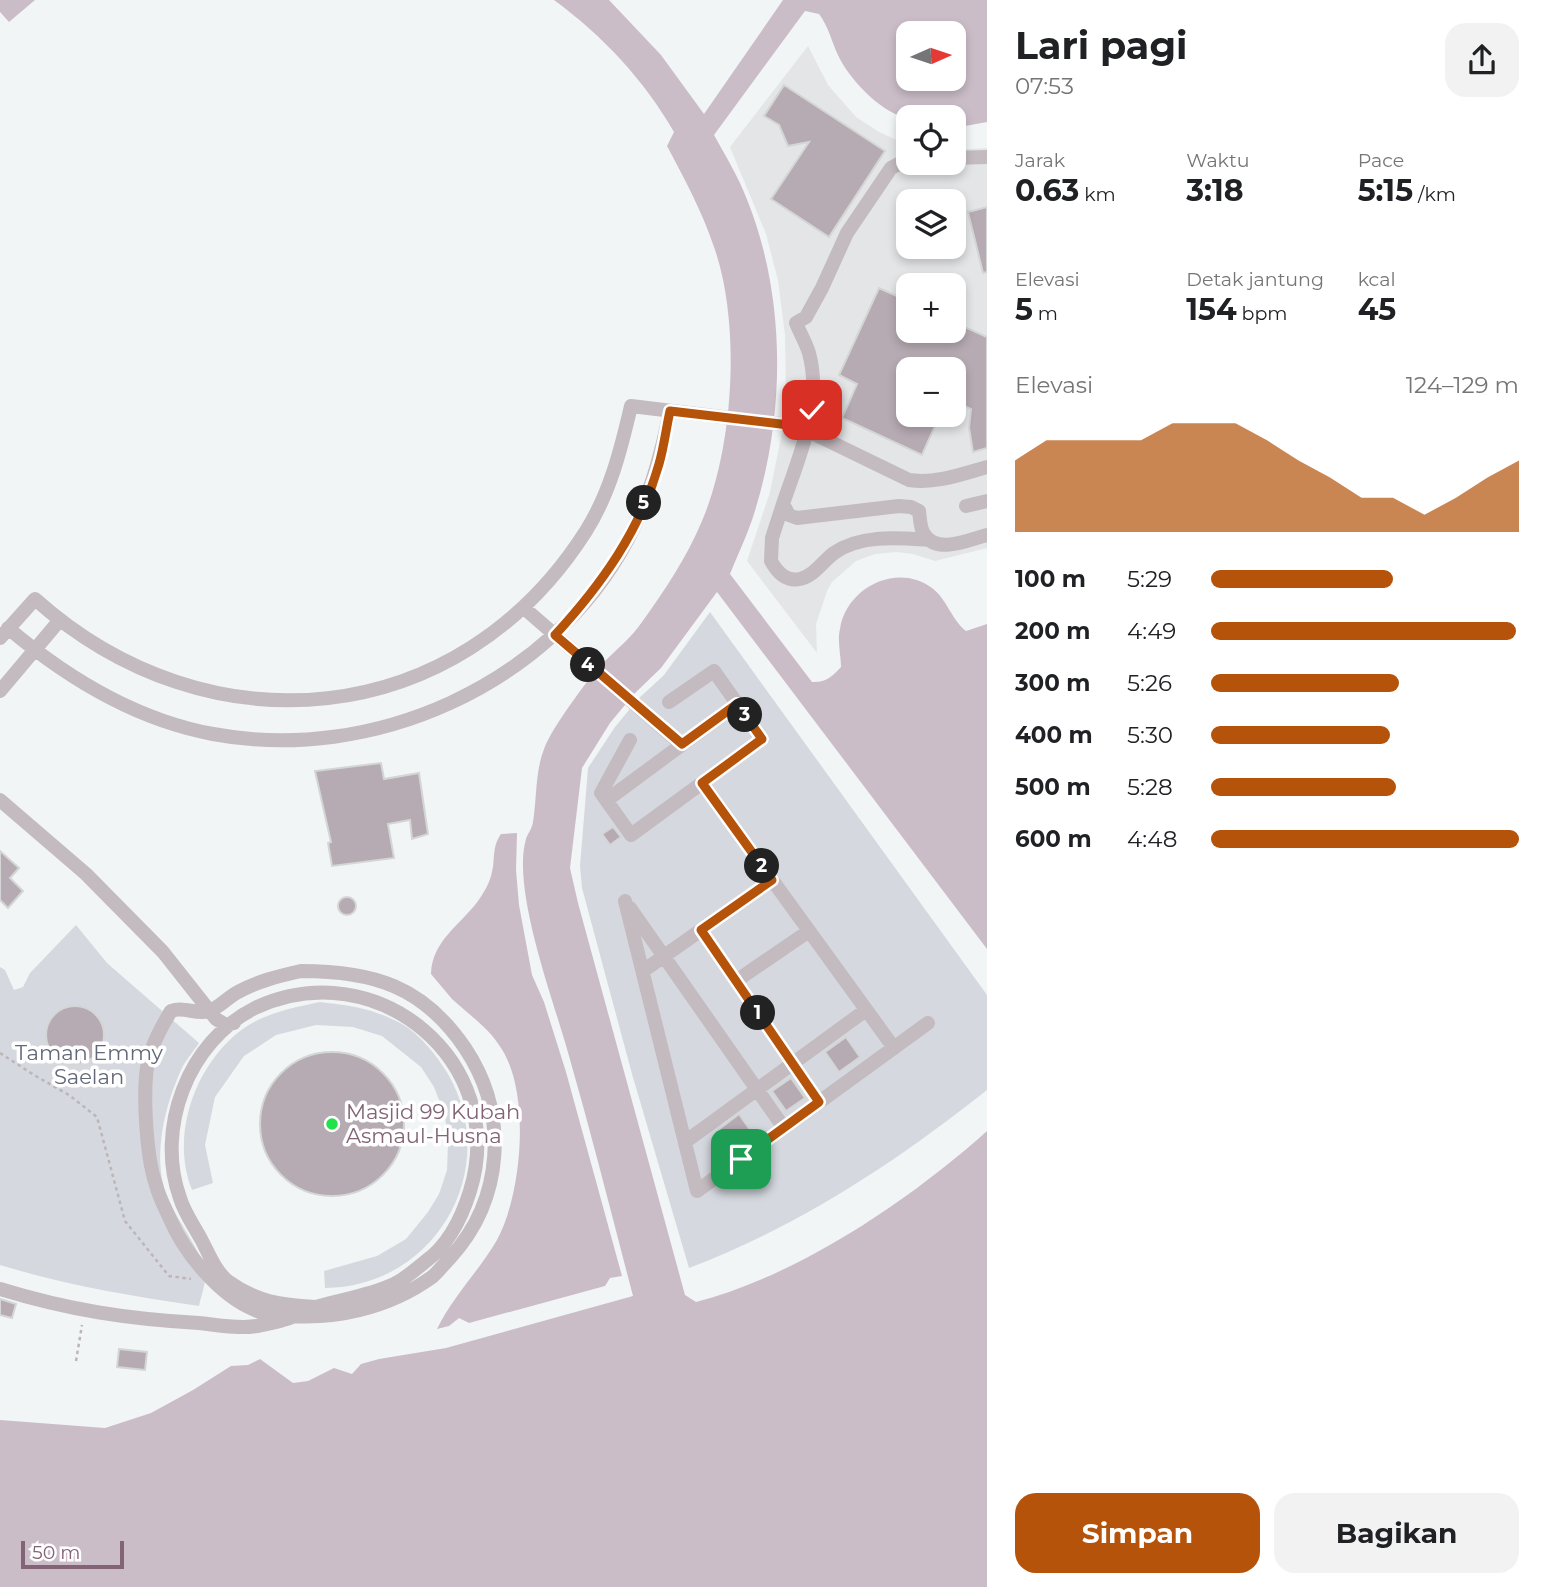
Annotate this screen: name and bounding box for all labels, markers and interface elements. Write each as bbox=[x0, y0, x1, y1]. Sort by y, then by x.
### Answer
north arrow bbox=[896, 21, 966, 91]
map controls bbox=[896, 21, 966, 427]
text: Lari pagi bbox=[1015, 22, 1188, 69]
button: share bbox=[1445, 23, 1519, 97]
text: 07:53 bbox=[1015, 72, 1074, 100]
button: locate bbox=[896, 105, 966, 175]
text: Jarak bbox=[1015, 149, 1065, 172]
text: Waktu bbox=[1186, 149, 1249, 172]
text: Pace bbox=[1358, 149, 1404, 172]
text: 0.63 bbox=[1015, 172, 1079, 209]
text: 3:18 bbox=[1186, 172, 1244, 209]
text: 5:15 bbox=[1358, 172, 1413, 209]
text: km bbox=[1079, 183, 1116, 206]
text: /km bbox=[1413, 183, 1456, 206]
button: layers bbox=[896, 189, 966, 259]
text: Elevasi bbox=[1015, 268, 1080, 291]
text: Detak jantung bbox=[1186, 268, 1324, 291]
text: kcal bbox=[1358, 268, 1396, 291]
button: + bbox=[896, 273, 966, 343]
text: 5 bbox=[1015, 291, 1033, 328]
text: 154 bbox=[1186, 291, 1237, 328]
text: 45 bbox=[1358, 291, 1396, 328]
text: m bbox=[1033, 302, 1058, 325]
text: bpm bbox=[1237, 302, 1288, 325]
button: − bbox=[896, 357, 966, 427]
text: Elevasi bbox=[1015, 371, 1093, 399]
text: 124–129 m bbox=[1406, 371, 1519, 399]
pin bbox=[782, 380, 842, 440]
icon: check bbox=[793, 391, 831, 429]
pin: 5 bbox=[626, 486, 662, 520]
text: 5 bbox=[638, 491, 649, 514]
text: 100 m bbox=[1015, 565, 1086, 593]
text: 5:29 bbox=[1127, 565, 1172, 593]
text: 200 m bbox=[1015, 617, 1090, 645]
text: 4:49 bbox=[1127, 617, 1176, 645]
pin: 4 bbox=[570, 648, 606, 682]
text: 4 bbox=[581, 653, 594, 676]
text: 300 m bbox=[1015, 669, 1091, 697]
text: 5:26 bbox=[1127, 669, 1172, 697]
pin: 3 bbox=[728, 698, 762, 732]
text: 3 bbox=[739, 703, 750, 726]
text: 400 m bbox=[1015, 721, 1093, 749]
text: 5:30 bbox=[1127, 721, 1173, 749]
text: 500 m bbox=[1015, 773, 1091, 801]
text: 5:28 bbox=[1127, 773, 1173, 801]
text: 600 m bbox=[1015, 825, 1092, 853]
text: 4:48 bbox=[1127, 825, 1177, 853]
pin: 2 bbox=[744, 848, 780, 884]
text: 2 bbox=[756, 854, 767, 877]
pin: 1 bbox=[740, 996, 776, 1030]
text: 1 bbox=[754, 1001, 761, 1024]
park label: Taman Emmy Saelan bbox=[15, 1040, 164, 1089]
place label: Masjid 99 Kubah Asmaul-Husna bbox=[346, 1099, 520, 1148]
marker: Masjid 99 Kubah Asmaul-Husna bbox=[324, 1116, 340, 1132]
pin bbox=[711, 1129, 771, 1189]
icon: arrive bbox=[722, 1140, 760, 1178]
button: Simpan bbox=[1015, 1493, 1260, 1573]
button: Bagikan bbox=[1274, 1493, 1519, 1573]
scale bar bbox=[21, 1538, 124, 1570]
text: 50 m bbox=[32, 1541, 80, 1564]

